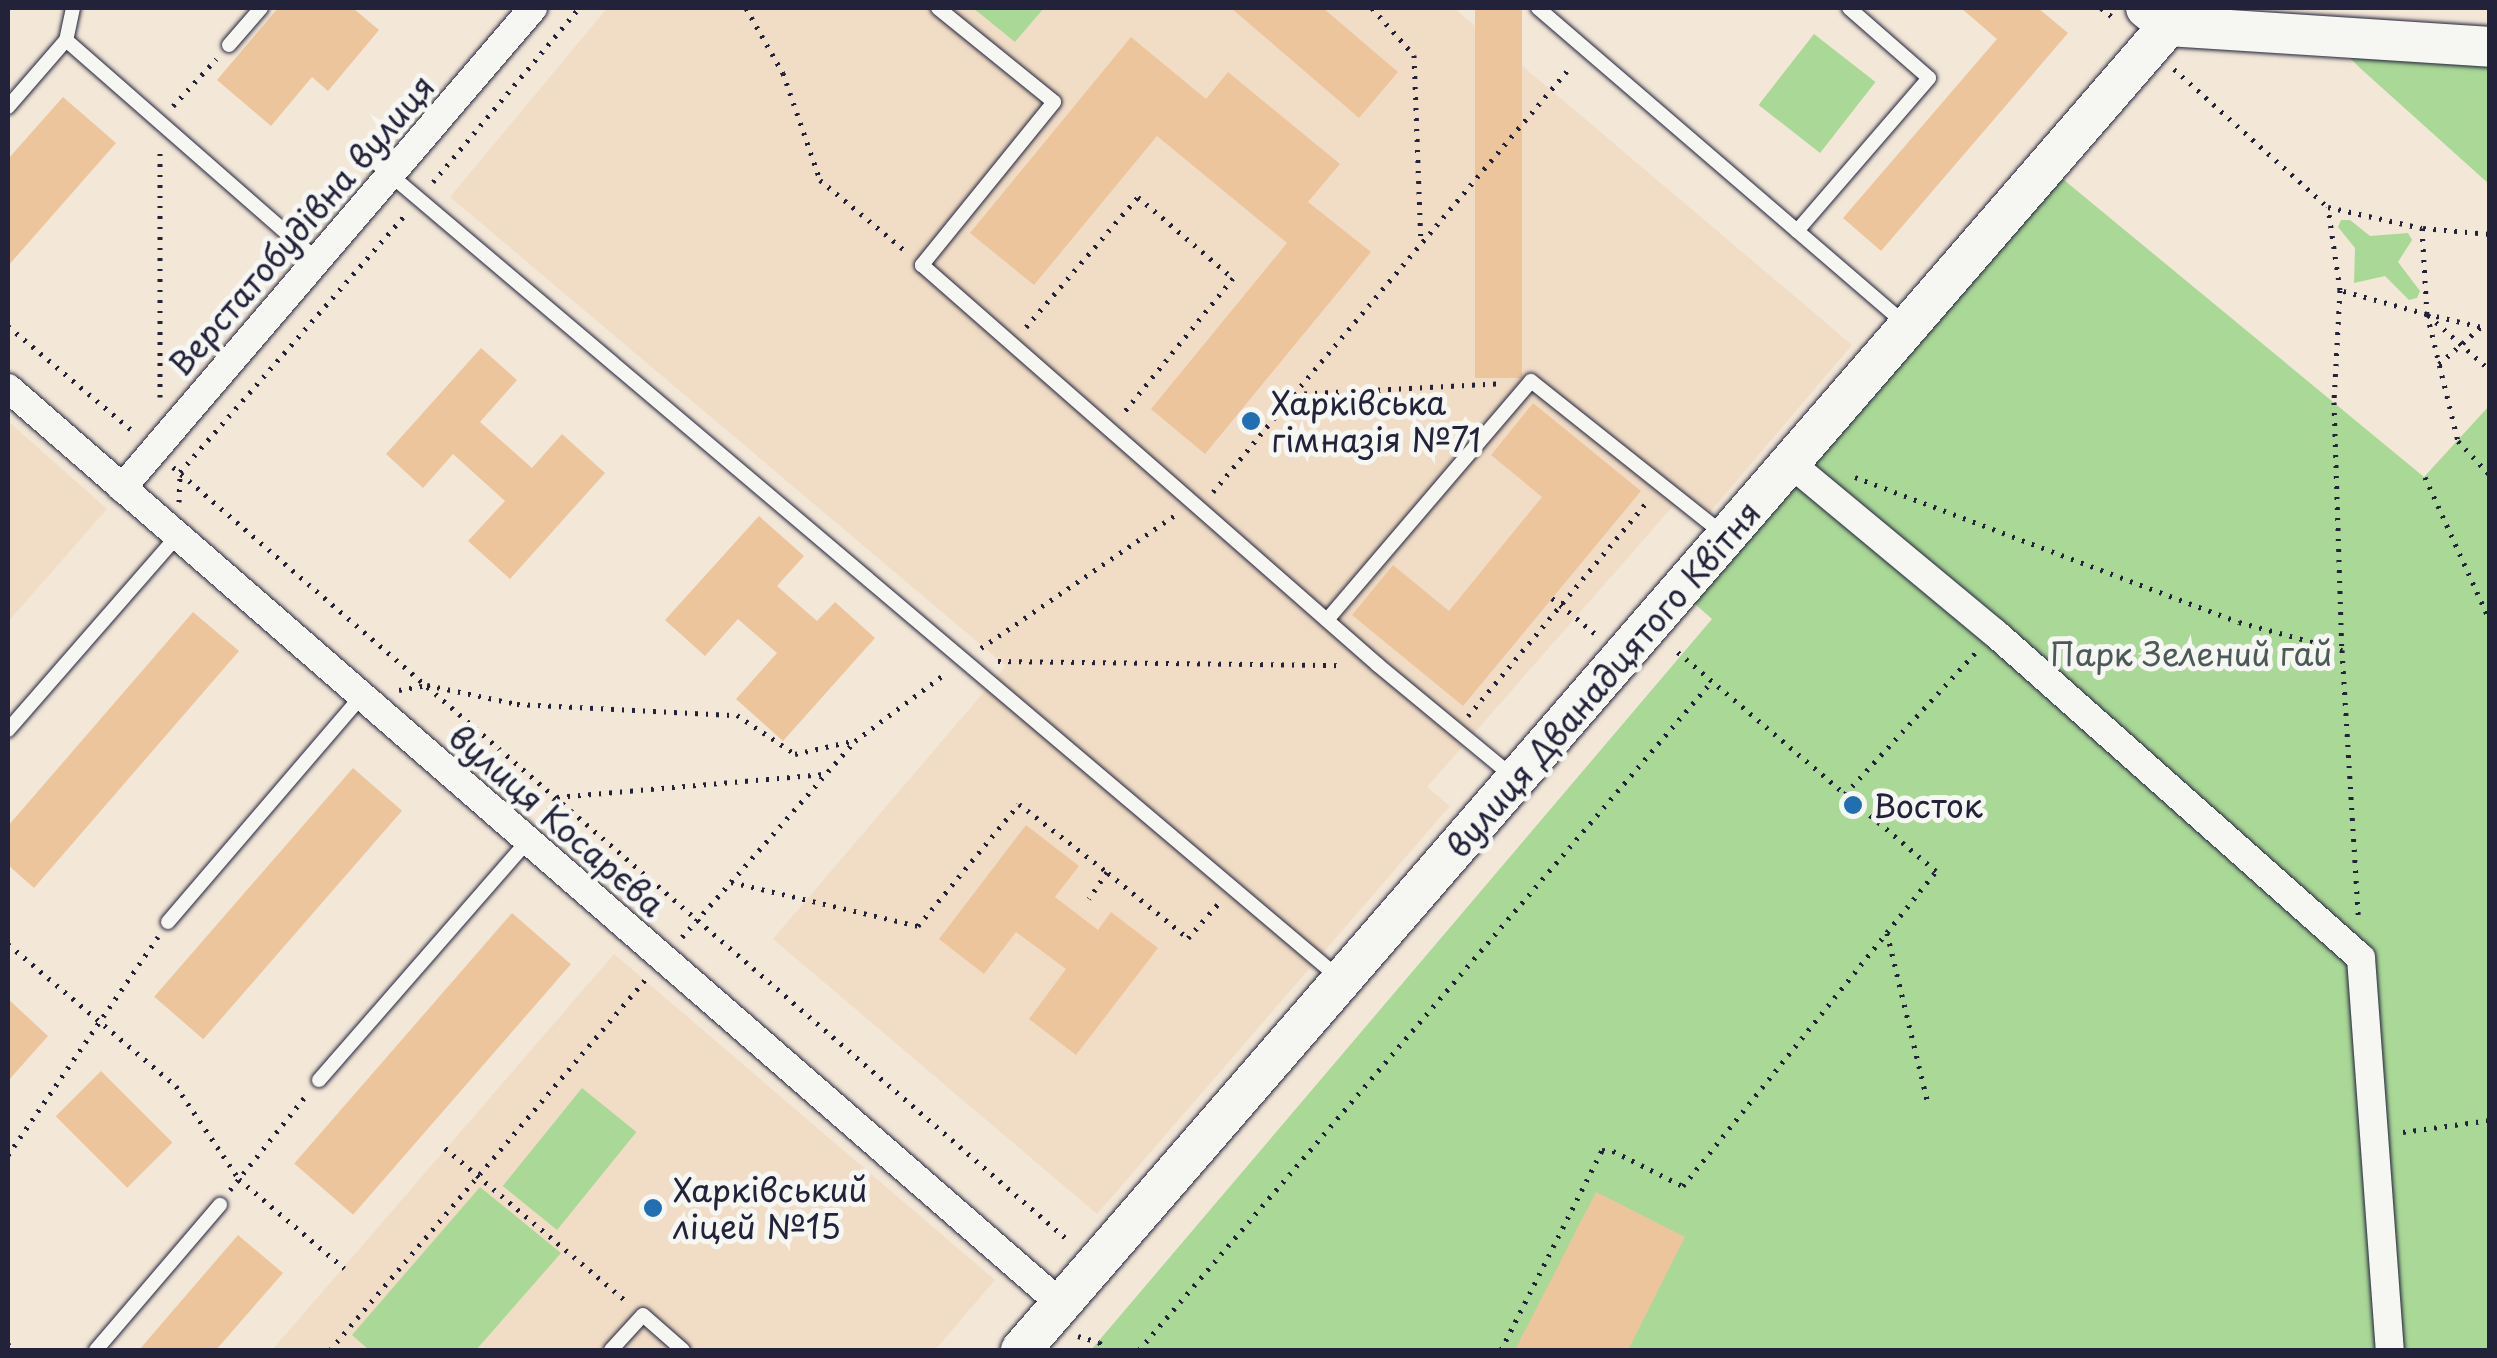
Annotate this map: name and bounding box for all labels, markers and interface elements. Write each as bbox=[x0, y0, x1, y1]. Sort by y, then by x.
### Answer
street label: Верстатобудівна вулиця bbox=[159, 66, 443, 384]
place label: Харківська гімназія №71 bbox=[1271, 384, 1481, 459]
marker: Харківська гімназія №71 bbox=[1240, 410, 1262, 432]
street label: вулиця Дванадцятого Квітня bbox=[1438, 493, 1768, 865]
park label: Парк Зелений гай bbox=[2048, 634, 2334, 672]
street label: вулиця Косарєва bbox=[442, 716, 672, 924]
place label: Восток bbox=[1873, 786, 1983, 824]
marker: Восток bbox=[1842, 794, 1864, 816]
place label: Харківський ліцей №15 bbox=[673, 1171, 867, 1246]
marker: Харківський ліцей №15 bbox=[642, 1197, 664, 1219]

